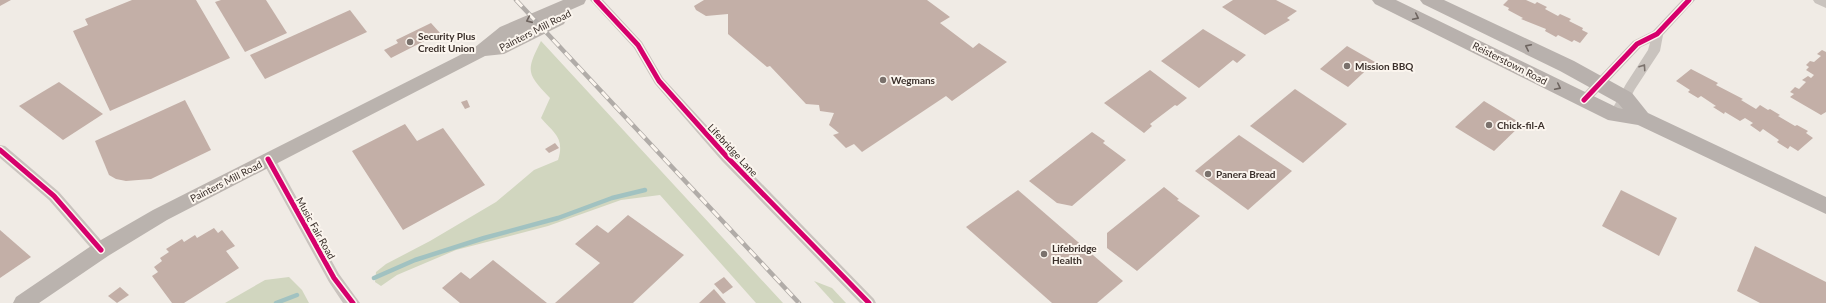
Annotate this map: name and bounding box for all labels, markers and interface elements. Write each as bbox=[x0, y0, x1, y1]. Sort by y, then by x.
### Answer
street label: Painters Mill Road bbox=[497, 7, 573, 53]
one-way arrow bbox=[1412, 12, 1420, 20]
one-way arrow bbox=[526, 15, 534, 23]
place label: Security Plus Credit Union bbox=[418, 30, 476, 54]
marker: Security Plus Credit Union bbox=[405, 37, 415, 47]
street label: Reisterstown Road bbox=[1471, 39, 1549, 87]
one-way arrow bbox=[1524, 44, 1532, 52]
place label: Mission BBQ bbox=[1355, 60, 1414, 72]
marker: Mission BBQ bbox=[1342, 61, 1352, 71]
one-way arrow bbox=[1639, 64, 1646, 71]
place label: Wegmans bbox=[891, 74, 936, 86]
marker: Wegmans bbox=[878, 75, 888, 85]
one-way arrow bbox=[1554, 82, 1561, 90]
place label: Chick-fil-A bbox=[1497, 119, 1545, 131]
marker: Chick-fil-A bbox=[1484, 120, 1494, 130]
street label: Lifebridge Lane bbox=[706, 121, 760, 179]
street label: Painters Mill Road bbox=[188, 158, 264, 204]
place label: Panera Bread bbox=[1216, 168, 1276, 180]
marker: Panera Bread bbox=[1203, 169, 1213, 179]
street label: Music Fair Road bbox=[294, 195, 338, 261]
place label: Lifebridge Health bbox=[1052, 242, 1097, 266]
marker: Lifebridge Health bbox=[1039, 249, 1049, 259]

